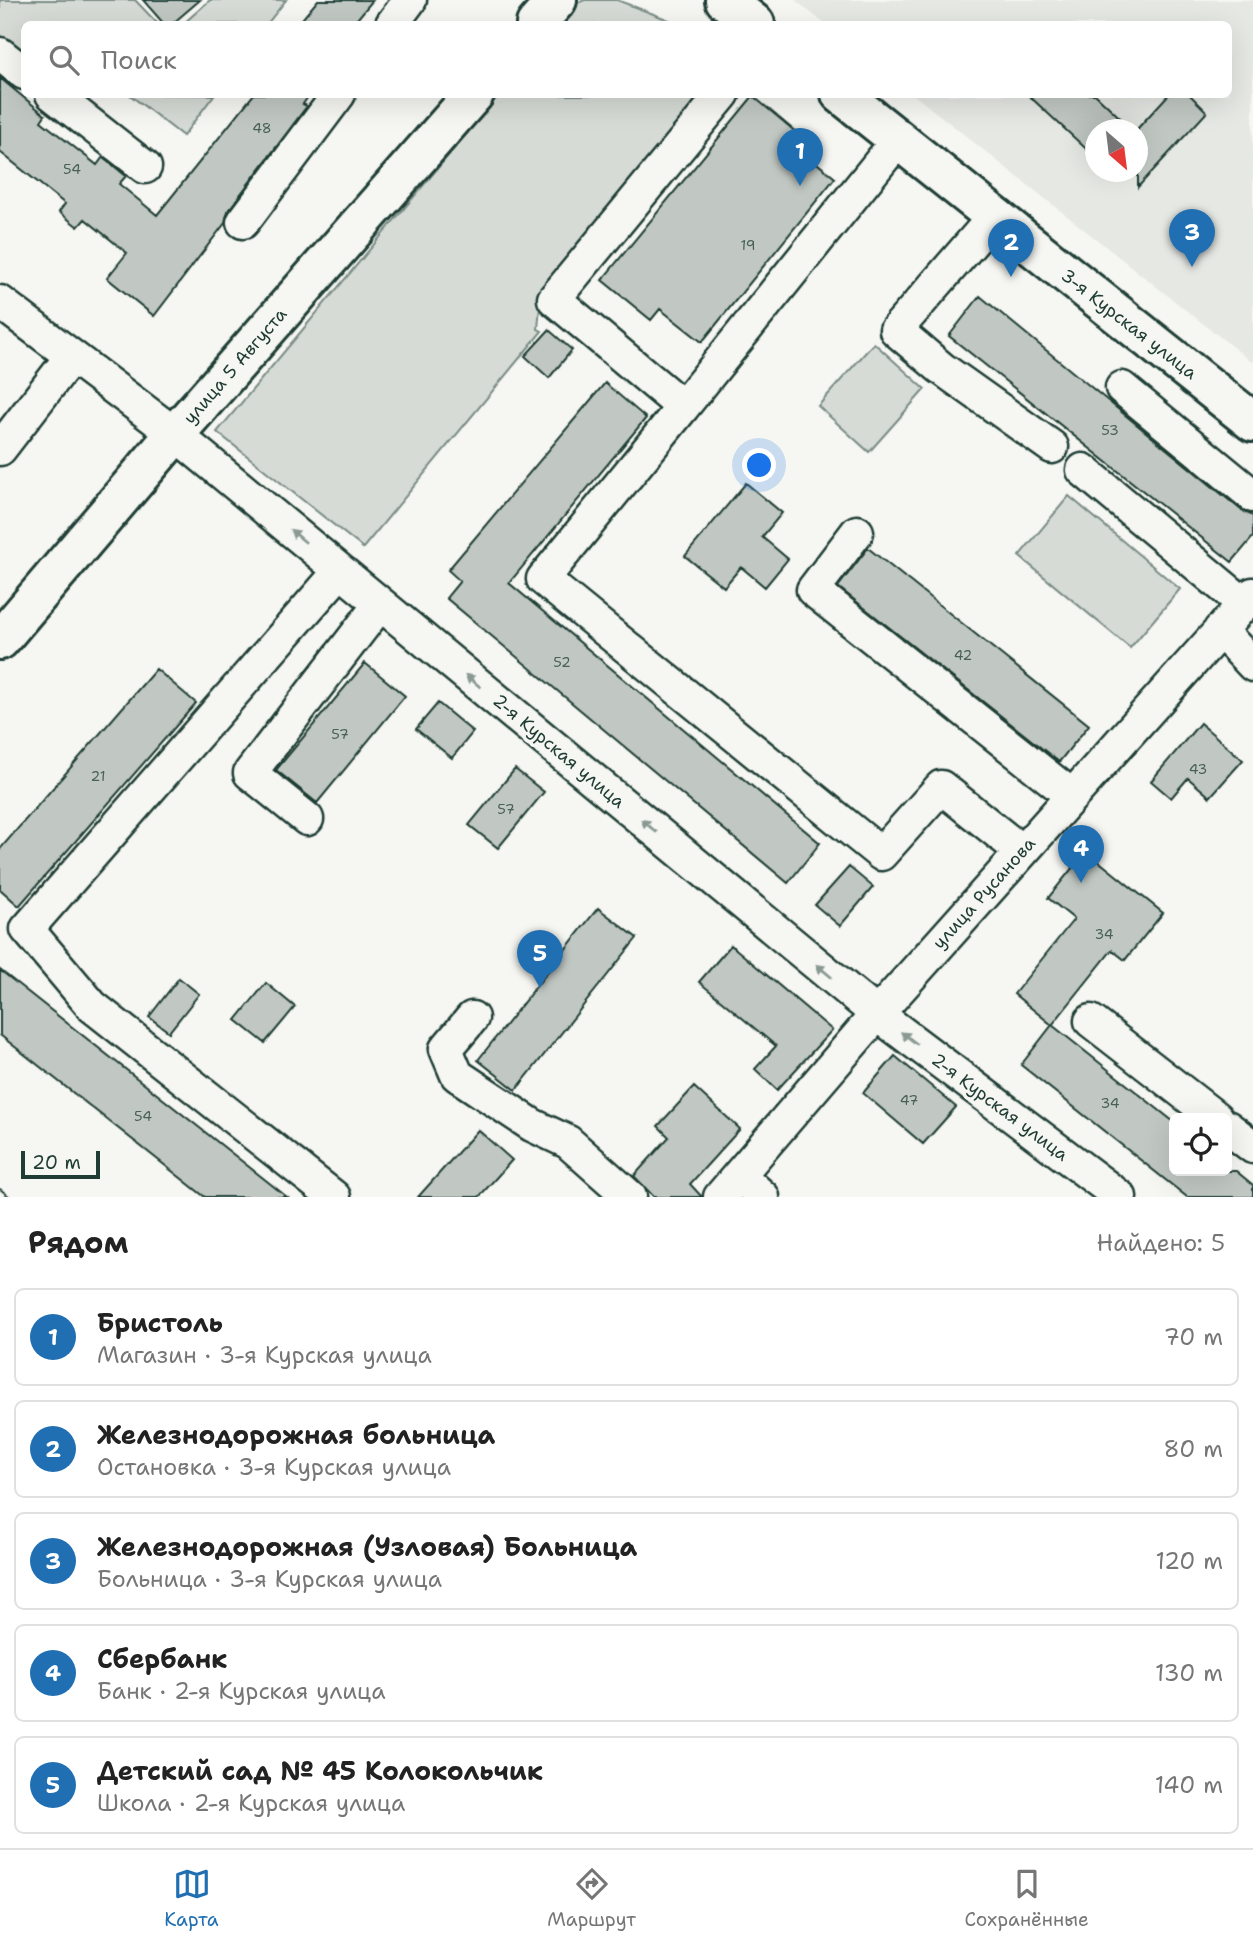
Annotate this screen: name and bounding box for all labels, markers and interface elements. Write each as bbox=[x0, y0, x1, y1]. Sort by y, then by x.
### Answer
search box bbox=[21, 21, 1232, 98]
icon: search bbox=[45, 41, 83, 79]
text: Поиск bbox=[101, 42, 177, 77]
house number: 48 bbox=[252, 119, 272, 137]
north arrow bbox=[1085, 119, 1148, 182]
pin: 1 bbox=[777, 128, 823, 186]
house number: 54 bbox=[63, 160, 81, 178]
pin: 3 bbox=[1169, 209, 1215, 267]
pin: 2 bbox=[988, 219, 1034, 277]
house number: 19 bbox=[740, 236, 756, 254]
street label: 3-я Курская улица bbox=[1056, 263, 1202, 385]
street label: улица 5 Августа bbox=[178, 303, 292, 429]
house number: 53 bbox=[1101, 421, 1119, 439]
your location bbox=[742, 448, 776, 482]
one-way arrow bbox=[290, 529, 307, 544]
house number: 42 bbox=[954, 646, 972, 664]
house number: 52 bbox=[553, 653, 571, 671]
one-way arrow bbox=[465, 674, 482, 689]
street label: 2-я Курская улица bbox=[488, 689, 630, 813]
house number: 57 bbox=[331, 725, 349, 743]
house number: 43 bbox=[1189, 760, 1207, 778]
house number: 21 bbox=[91, 767, 105, 785]
house number: 57 bbox=[497, 800, 515, 818]
one-way arrow bbox=[640, 819, 657, 834]
pin: 4 bbox=[1058, 825, 1104, 883]
street label: улица Русанова bbox=[927, 832, 1041, 954]
house number: 34 bbox=[1094, 925, 1114, 943]
pin: 5 bbox=[517, 930, 563, 988]
one-way arrow bbox=[816, 963, 834, 978]
one-way arrow bbox=[900, 1032, 918, 1046]
street label: 2-я Курская улица bbox=[927, 1048, 1073, 1166]
house number: 47 bbox=[900, 1091, 918, 1109]
house number: 34 bbox=[1100, 1094, 1120, 1112]
house number: 54 bbox=[134, 1107, 152, 1125]
map controls bbox=[1169, 1113, 1232, 1176]
button: locate bbox=[1169, 1113, 1232, 1176]
scale bar bbox=[21, 1148, 100, 1180]
text: 20 m bbox=[32, 1150, 81, 1175]
text: Рядом bbox=[28, 1222, 128, 1263]
text: Найдено: 5 bbox=[1097, 1228, 1225, 1258]
text: Бристоль bbox=[97, 1305, 223, 1340]
text: 1 bbox=[48, 1322, 58, 1352]
text: 70 m bbox=[1164, 1322, 1223, 1352]
text: Магазин · 3-я Курская улица bbox=[97, 1340, 432, 1370]
text: Железнодорожная больница bbox=[97, 1417, 495, 1452]
text: 2 bbox=[45, 1434, 61, 1464]
text: 80 m bbox=[1164, 1434, 1223, 1464]
text: Остановка · 3-я Курская улица bbox=[97, 1452, 451, 1482]
text: Железнодорожная (Узловая) Больница bbox=[97, 1529, 637, 1564]
text: 3 bbox=[45, 1546, 61, 1576]
text: 120 m bbox=[1155, 1546, 1223, 1576]
text: Больница · 3-я Курская улица bbox=[97, 1564, 442, 1594]
text: Сбербанк bbox=[97, 1641, 227, 1676]
text: 4 bbox=[45, 1658, 61, 1688]
text: 130 m bbox=[1155, 1658, 1223, 1688]
text: Банк · 2-я Курская улица bbox=[97, 1676, 386, 1706]
text: Детский сад № 45 Колокольчик bbox=[97, 1753, 543, 1788]
text: 5 bbox=[46, 1770, 60, 1800]
text: 140 m bbox=[1155, 1770, 1223, 1800]
text: Школа · 2-я Курская улица bbox=[97, 1788, 405, 1818]
tab: Карта bbox=[164, 1865, 219, 1932]
tab: Маршрут bbox=[547, 1865, 636, 1932]
tab: Сохранённые bbox=[965, 1865, 1089, 1932]

